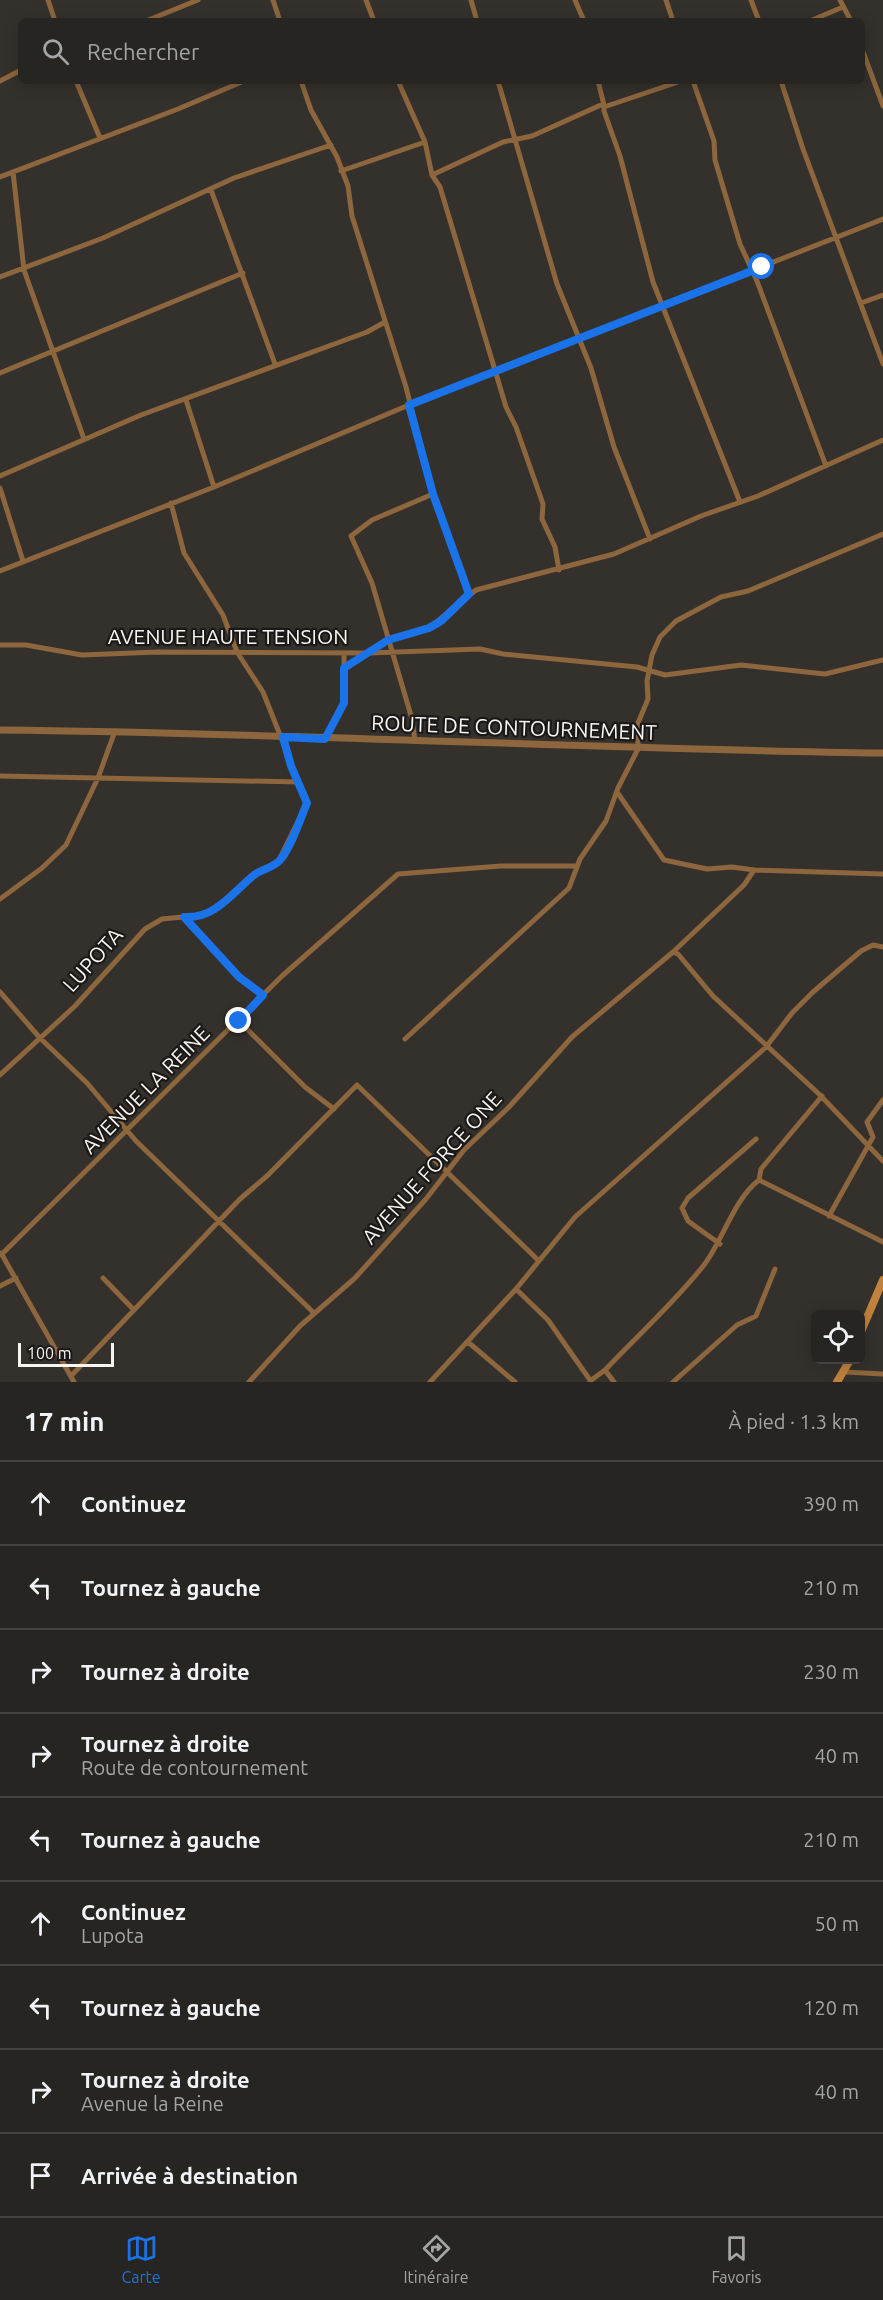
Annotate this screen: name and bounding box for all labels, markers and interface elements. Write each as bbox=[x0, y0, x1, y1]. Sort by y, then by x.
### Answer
search box bbox=[18, 18, 865, 84]
icon: search bbox=[39, 35, 72, 68]
text: Rechercher bbox=[87, 39, 199, 64]
route start bbox=[748, 253, 774, 279]
street label: AVENUE HAUTE TENSION bbox=[108, 624, 348, 648]
street label: ROUTE DE CONTOURNEMENT bbox=[371, 710, 658, 744]
street label: LUPOTA bbox=[57, 922, 127, 996]
route end bbox=[225, 1007, 251, 1033]
street label: AVENUE LA REINE bbox=[77, 1021, 214, 1158]
street label: AVENUE FORCE ONE bbox=[357, 1086, 506, 1248]
map controls bbox=[811, 1310, 865, 1364]
button: locate bbox=[811, 1310, 865, 1364]
scale bar bbox=[18, 1340, 114, 1368]
text: 100 m bbox=[27, 1344, 72, 1362]
text: 17 min bbox=[24, 1407, 104, 1436]
text: À pied · 1.3 km bbox=[729, 1410, 859, 1433]
icon: ahead bbox=[24, 1487, 57, 1520]
text: Continuez bbox=[81, 1491, 186, 1516]
text: 390 m bbox=[803, 1492, 859, 1515]
icon: left bbox=[24, 1571, 57, 1604]
text: Tournez à gauche bbox=[81, 1575, 261, 1600]
text: 210 m bbox=[803, 1576, 859, 1599]
icon: right bbox=[24, 1655, 57, 1688]
text: Tournez à droite bbox=[81, 1659, 250, 1684]
text: 230 m bbox=[803, 1660, 859, 1683]
text: Tournez à droite bbox=[81, 1731, 250, 1756]
icon: right bbox=[24, 1739, 57, 1772]
text: 40 m bbox=[815, 1744, 859, 1767]
text: Route de contournement bbox=[81, 1756, 308, 1779]
icon: left bbox=[24, 1823, 57, 1856]
text: Tournez à gauche bbox=[81, 1827, 261, 1852]
text: 210 m bbox=[803, 1828, 859, 1851]
text: Continuez bbox=[81, 1899, 186, 1924]
icon: ahead bbox=[24, 1907, 57, 1940]
text: 50 m bbox=[815, 1912, 859, 1935]
text: Lupota bbox=[81, 1924, 144, 1947]
icon: left bbox=[24, 1991, 57, 2024]
text: Tournez à gauche bbox=[81, 1995, 261, 2020]
text: 120 m bbox=[803, 1996, 859, 2019]
text: Tournez à droite bbox=[81, 2067, 250, 2092]
icon: right bbox=[24, 2075, 57, 2108]
text: 40 m bbox=[815, 2080, 859, 2103]
text: Avenue la Reine bbox=[81, 2092, 224, 2115]
icon: arrive bbox=[24, 2159, 57, 2192]
text: Arrivée à destination bbox=[81, 2163, 298, 2188]
tab: Carte bbox=[121, 2232, 161, 2286]
tab: Itinéraire bbox=[403, 2232, 469, 2286]
tab: Favoris bbox=[712, 2232, 762, 2286]

